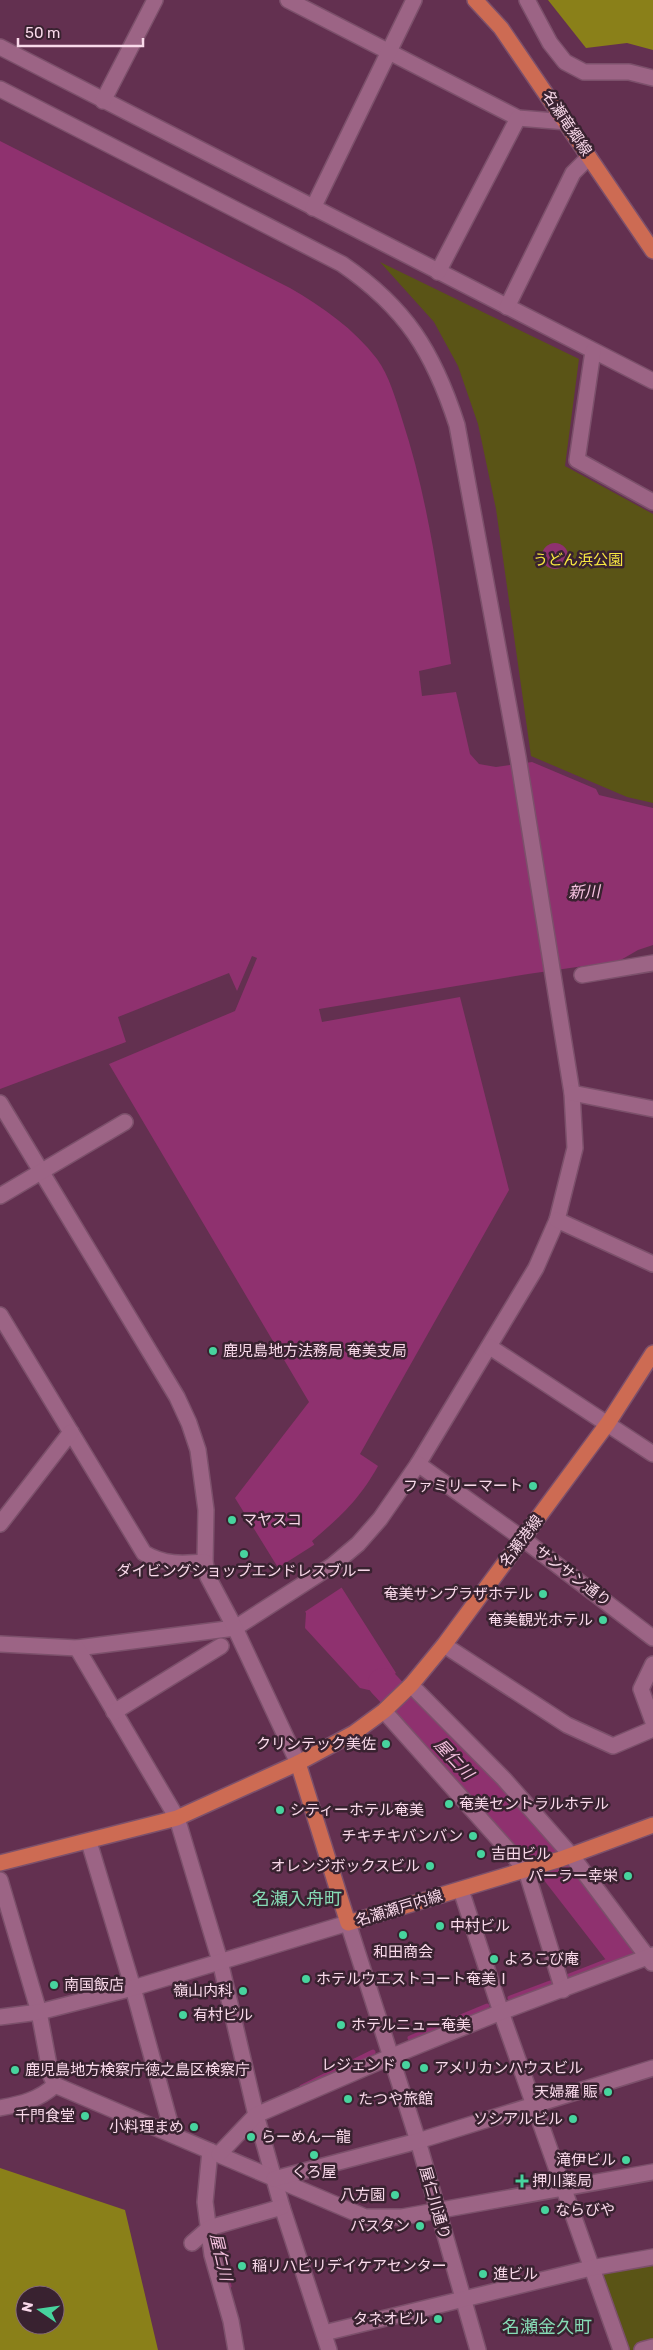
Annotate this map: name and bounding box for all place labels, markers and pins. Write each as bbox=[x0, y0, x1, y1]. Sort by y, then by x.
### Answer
place label: 鹿児島地方法務局 奄美支局 bbox=[223, 1342, 407, 1360]
marker: 鹿児島地方法務局 奄美支局 bbox=[207, 1345, 219, 1357]
place label: ファミリーマート bbox=[403, 1477, 523, 1495]
marker: ファミリーマート bbox=[527, 1480, 539, 1492]
place label: マヤスコ bbox=[242, 1511, 302, 1529]
marker: マヤスコ bbox=[226, 1514, 238, 1526]
marker: ダイビングショップエンドレスブルー bbox=[238, 1548, 250, 1560]
place label: ダイビングショップエンドレスブルー bbox=[116, 1562, 372, 1580]
place label: 奄美サンプラザホテル bbox=[383, 1585, 533, 1603]
marker: 奄美サンプラザホテル bbox=[537, 1588, 549, 1600]
place label: 奄美観光ホテル bbox=[488, 1611, 593, 1629]
marker: 奄美観光ホテル bbox=[597, 1614, 609, 1626]
place label: クリンテック美佐 bbox=[256, 1735, 376, 1753]
marker: クリンテック美佐 bbox=[380, 1738, 392, 1750]
place label: 奄美セントラルホテル bbox=[459, 1795, 609, 1813]
marker: 奄美セントラルホテル bbox=[443, 1798, 455, 1810]
place label: シティーホテル奄美 bbox=[290, 1801, 424, 1819]
marker: シティーホテル奄美 bbox=[274, 1804, 286, 1816]
place label: チキチキバンバン bbox=[341, 1827, 463, 1845]
marker: チキチキバンバン bbox=[467, 1830, 479, 1842]
place label: 吉田ビル bbox=[491, 1845, 551, 1863]
marker: 吉田ビル bbox=[475, 1848, 487, 1860]
place label: オレンジボックスビル bbox=[270, 1857, 420, 1875]
marker: オレンジボックスビル bbox=[424, 1860, 436, 1872]
place label: パーラー幸栄 bbox=[528, 1867, 618, 1885]
marker: パーラー幸栄 bbox=[622, 1870, 634, 1882]
place label: 中村ビル bbox=[450, 1917, 510, 1935]
marker: 中村ビル bbox=[434, 1920, 446, 1932]
marker: 和田商会 bbox=[397, 1929, 409, 1941]
place label: 和田商会 bbox=[373, 1943, 433, 1961]
place label: よろこび庵 bbox=[504, 1950, 579, 1968]
marker: よろこび庵 bbox=[488, 1953, 500, 1965]
place label: ホテルウエストコート奄美Ⅰ bbox=[316, 1970, 511, 1988]
marker: ホテルウエストコート奄美Ⅰ bbox=[300, 1973, 312, 1985]
place label: 南国飯店 bbox=[64, 1976, 124, 1994]
marker: 南国飯店 bbox=[48, 1979, 60, 1991]
place label: 嶺山内科 bbox=[173, 1982, 233, 2000]
marker: 嶺山内科 bbox=[237, 1985, 249, 1997]
place label: 有村ビル bbox=[193, 2006, 253, 2024]
marker: 有村ビル bbox=[177, 2009, 189, 2021]
place label: ホテルニュー奄美 bbox=[351, 2016, 471, 2034]
marker: ホテルニュー奄美 bbox=[335, 2019, 347, 2031]
place label: レジェンド bbox=[321, 2056, 396, 2074]
marker: レジェンド bbox=[400, 2059, 412, 2071]
place label: アメリカンハウスビル bbox=[434, 2059, 583, 2077]
place label: 鹿児島地方検察庁徳之島区検察庁 bbox=[25, 2061, 250, 2079]
marker: アメリカンハウスビル bbox=[418, 2062, 430, 2074]
marker: 鹿児島地方検察庁徳之島区検察庁 bbox=[9, 2064, 21, 2076]
place label: 天婦羅 賑 bbox=[534, 2083, 598, 2101]
marker: 天婦羅 賑 bbox=[602, 2086, 614, 2098]
place label: たつや旅館 bbox=[358, 2090, 433, 2108]
marker: たつや旅館 bbox=[342, 2093, 354, 2105]
place label: 千門食堂 bbox=[15, 2107, 75, 2125]
marker: 千門食堂 bbox=[79, 2110, 91, 2122]
place label: ソシアルビル bbox=[473, 2110, 563, 2128]
marker: ソシアルビル bbox=[567, 2113, 579, 2125]
place label: 小料理まめ bbox=[109, 2118, 184, 2136]
marker: 小料理まめ bbox=[188, 2121, 200, 2133]
place label: らーめん一龍 bbox=[261, 2128, 351, 2146]
marker: らーめん一龍 bbox=[245, 2131, 257, 2143]
marker: くろ屋 bbox=[308, 2149, 320, 2161]
place label: 滝伊ビル bbox=[556, 2151, 616, 2169]
marker: 滝伊ビル bbox=[620, 2154, 632, 2166]
place label: くろ屋 bbox=[291, 2163, 337, 2181]
place label: 押川薬局 bbox=[532, 2172, 592, 2190]
marker: 押川薬局 bbox=[516, 2175, 528, 2187]
place label: 八方園 bbox=[340, 2186, 385, 2204]
marker: 八方園 bbox=[389, 2189, 401, 2201]
place label: ならびや bbox=[555, 2201, 615, 2219]
marker: ならびや bbox=[539, 2204, 551, 2216]
place label: パスタン bbox=[350, 2217, 410, 2235]
marker: パスタン bbox=[414, 2220, 426, 2232]
place label: 稲リハビリデイケアセンター bbox=[252, 2257, 447, 2275]
marker: 稲リハビリデイケアセンター bbox=[236, 2260, 248, 2272]
place label: 進ビル bbox=[493, 2265, 538, 2283]
marker: 進ビル bbox=[477, 2268, 489, 2280]
place label: タネオビル bbox=[353, 2310, 428, 2328]
marker: タネオビル bbox=[432, 2313, 444, 2325]

